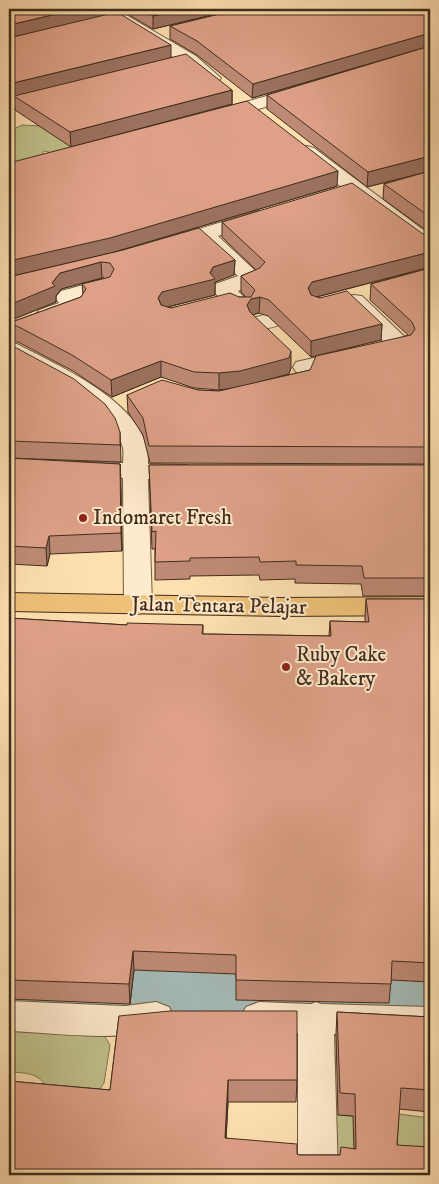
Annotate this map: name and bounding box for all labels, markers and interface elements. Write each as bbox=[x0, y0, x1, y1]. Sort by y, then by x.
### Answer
place label: Indomaret Fresh bbox=[93, 505, 232, 531]
marker: Indomaret Fresh bbox=[77, 512, 89, 524]
street label: Jalan Tentara Pelajar bbox=[129, 591, 307, 621]
place label: Ruby Cake & Bakery bbox=[296, 642, 387, 692]
marker: Ruby Cake & Bakery bbox=[280, 661, 292, 673]

